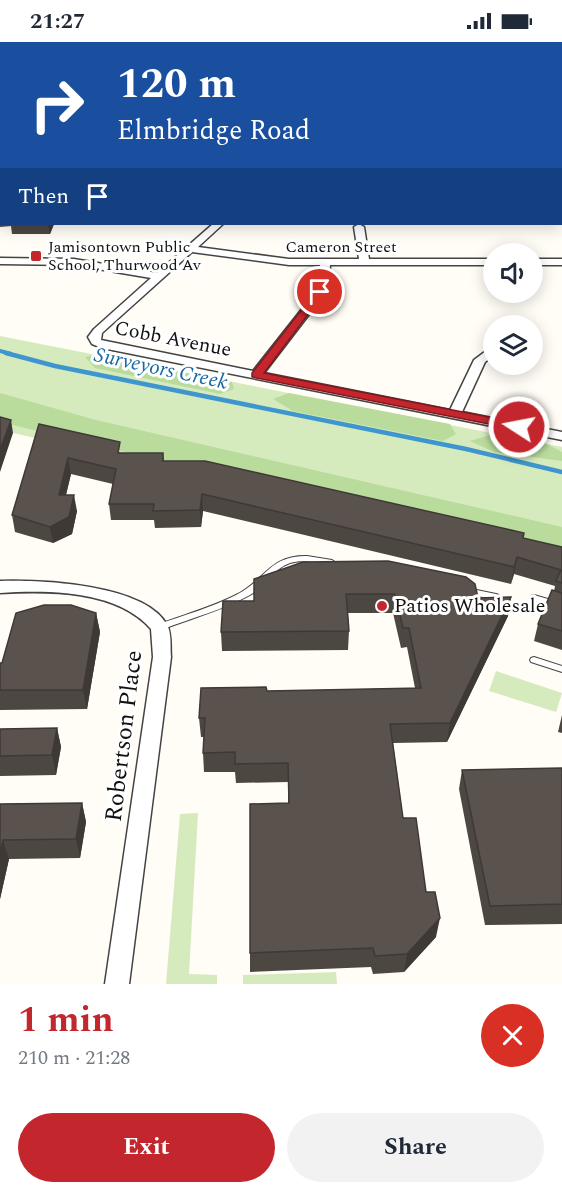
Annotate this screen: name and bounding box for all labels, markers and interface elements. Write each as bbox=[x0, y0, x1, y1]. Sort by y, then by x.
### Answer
text: 21:27 bbox=[30, 5, 85, 38]
text: 120 m bbox=[117, 53, 236, 116]
icon: right bbox=[18, 66, 96, 144]
text: Elmbridge Road bbox=[117, 110, 310, 152]
text: Then bbox=[18, 180, 69, 213]
icon: arrive bbox=[81, 180, 114, 213]
place label: Jamisontown Public School, Thurwood Av bbox=[48, 235, 202, 277]
street label: Cameron Street bbox=[285, 235, 397, 259]
map controls bbox=[483, 243, 543, 375]
button: sound bbox=[483, 243, 543, 303]
marker: Jamisontown Public School, Thurwood Av bbox=[29, 249, 43, 263]
pin bbox=[294, 266, 345, 317]
icon: arrive bbox=[303, 275, 336, 308]
street label: Cobb Avenue bbox=[112, 313, 234, 365]
button: layers bbox=[483, 315, 543, 375]
water label: Surveyors Creek bbox=[91, 339, 231, 399]
position arrow bbox=[487, 395, 551, 459]
place label: Patios Wholesale bbox=[394, 591, 545, 621]
marker: Patios Wholesale bbox=[375, 599, 389, 613]
street label: Robertson Place bbox=[96, 648, 152, 824]
text: 1 min bbox=[18, 993, 114, 1048]
button: close bbox=[481, 1004, 544, 1067]
text: 210 m · 21:28 bbox=[18, 1043, 130, 1073]
button: Exit bbox=[18, 1113, 275, 1182]
button: Share bbox=[287, 1113, 544, 1182]

